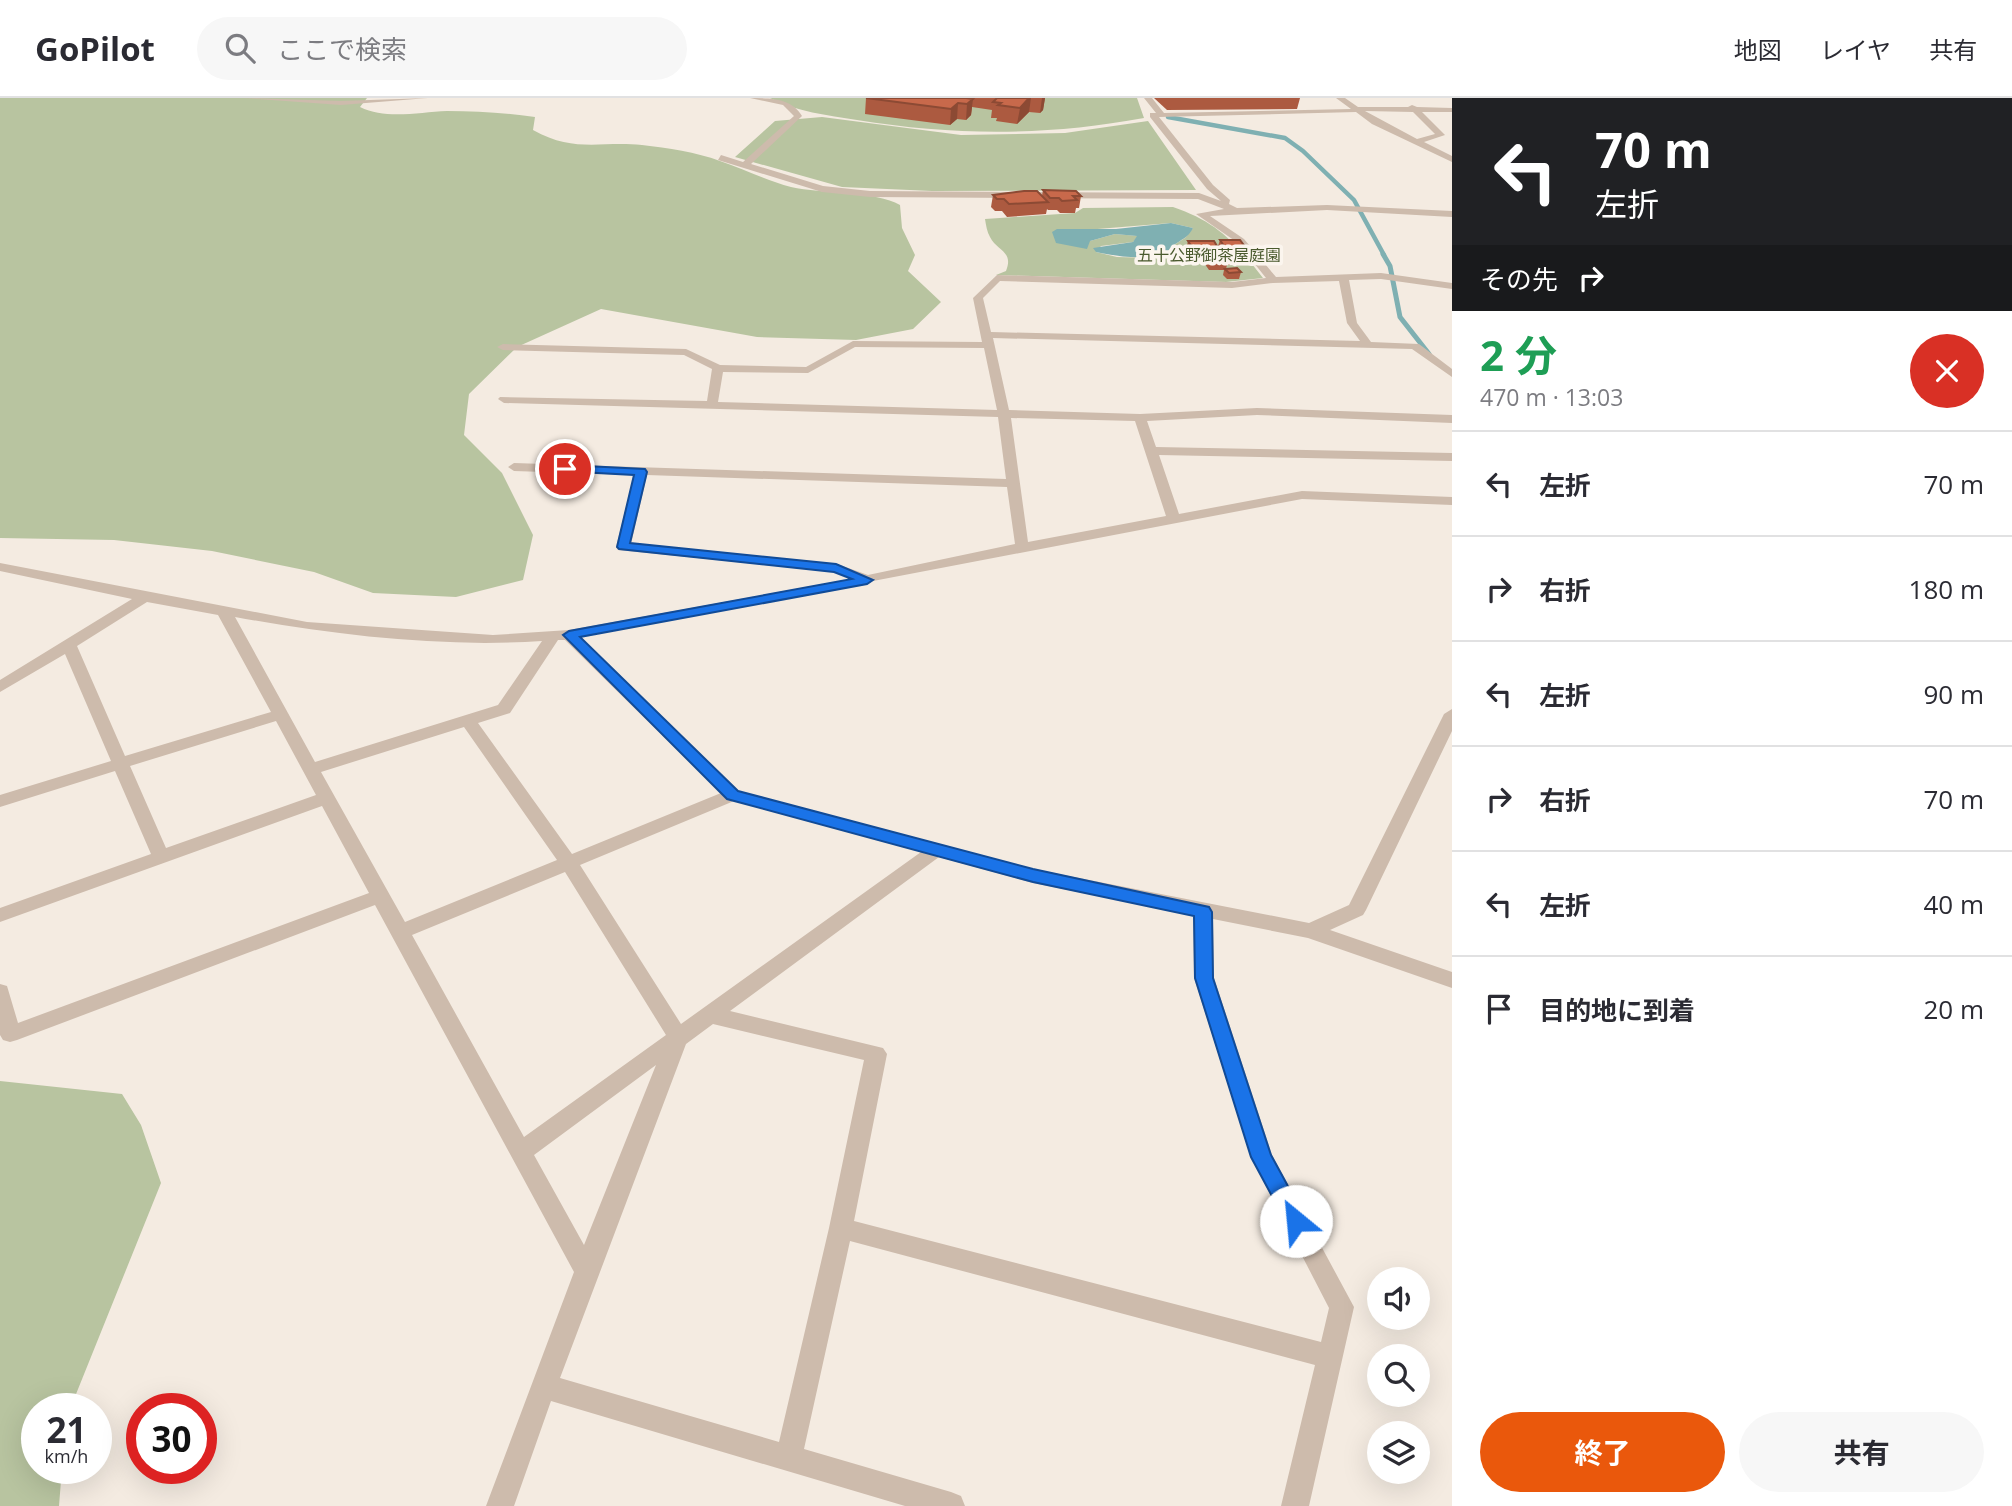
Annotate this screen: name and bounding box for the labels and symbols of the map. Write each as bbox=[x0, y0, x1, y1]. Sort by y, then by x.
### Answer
park label: 五十公野御茶屋庭園 bbox=[1137, 244, 1281, 266]
pin bbox=[535, 439, 595, 499]
position arrow bbox=[1259, 1184, 1333, 1258]
speed limit sign: 30 bbox=[126, 1393, 217, 1484]

